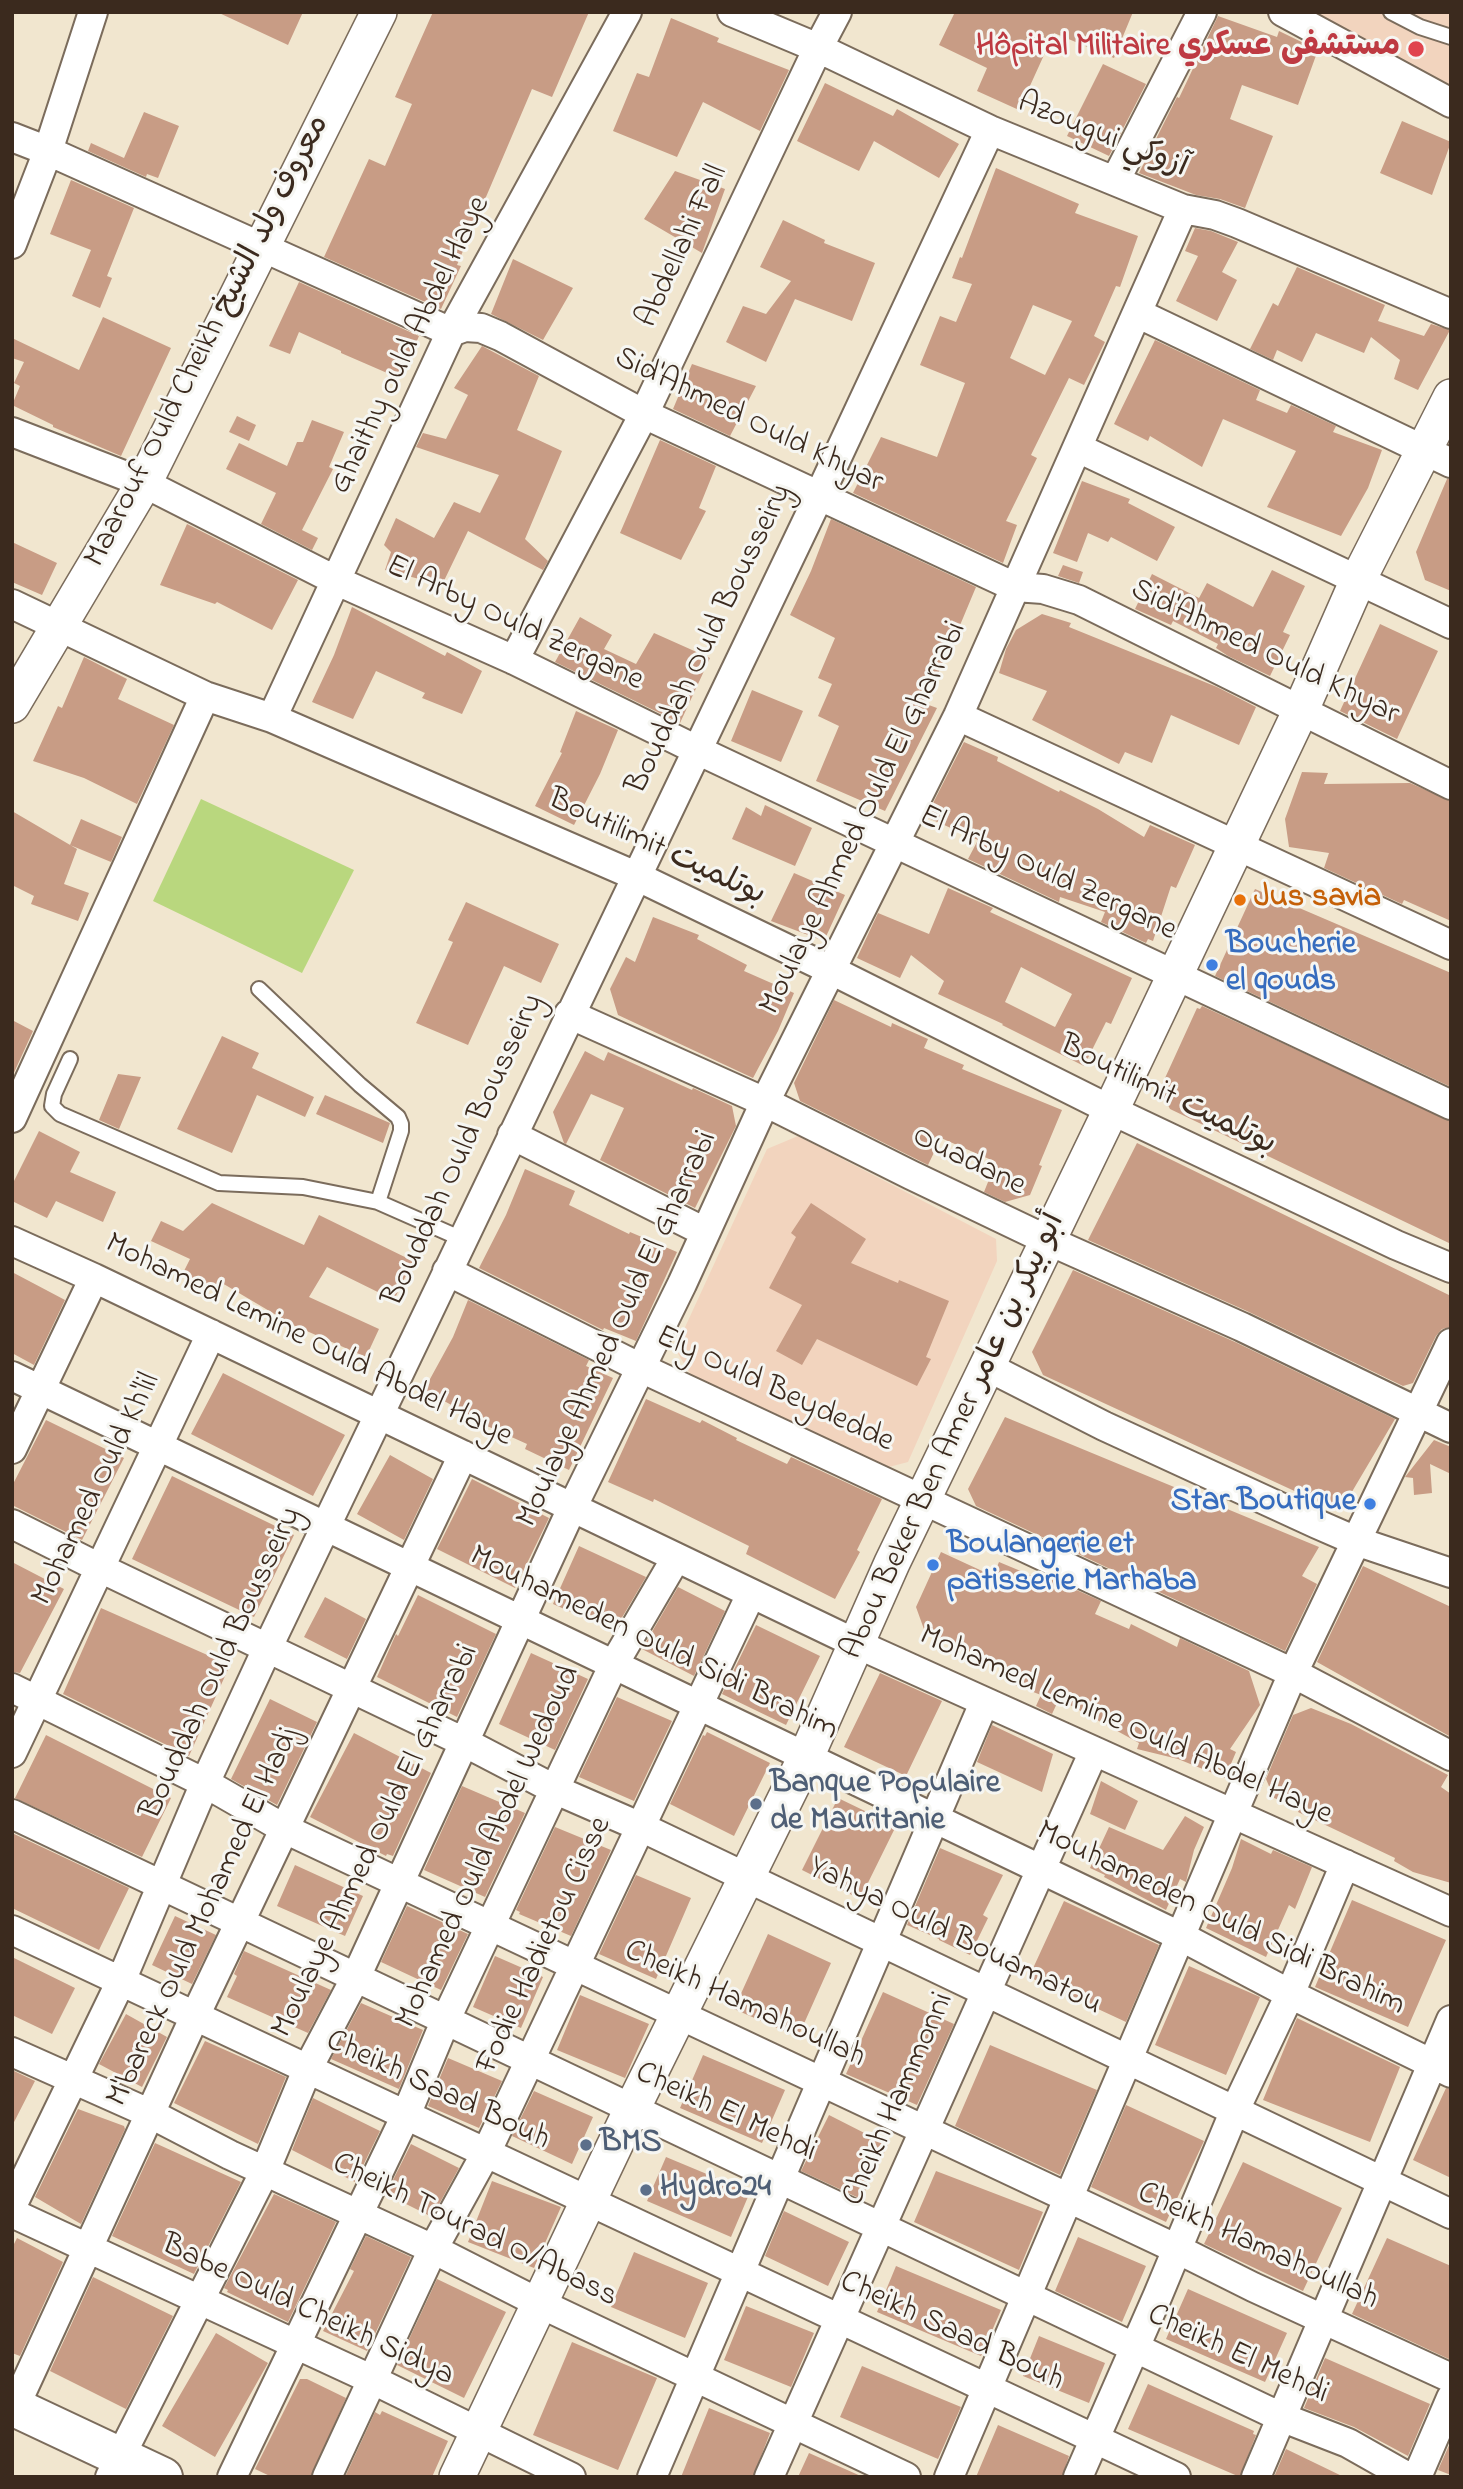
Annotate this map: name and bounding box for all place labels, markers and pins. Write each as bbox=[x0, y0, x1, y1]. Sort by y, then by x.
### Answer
place label: Hôpital Militaire مستشفى عسكري bbox=[976, 30, 1400, 68]
marker: Hôpital Militaire مستشفى عسكري bbox=[1406, 39, 1426, 59]
place label: Jus savia bbox=[1254, 881, 1381, 919]
marker: Jus savia bbox=[1232, 892, 1248, 908]
place label: Boucherie el qouds bbox=[1226, 928, 1356, 1003]
marker: Boucherie el qouds bbox=[1204, 957, 1220, 973]
place label: Star Boutique bbox=[1171, 1485, 1356, 1523]
marker: Star Boutique bbox=[1362, 1496, 1378, 1512]
place label: Boulangerie et patisserie Marhaba bbox=[947, 1528, 1196, 1603]
marker: Boulangerie et patisserie Marhaba bbox=[925, 1557, 941, 1573]
place label: Banque Populaire de Mauritanie bbox=[770, 1767, 1000, 1842]
marker: Banque Populaire de Mauritanie bbox=[748, 1796, 764, 1812]
place label: BMS bbox=[600, 2126, 662, 2164]
marker: BMS bbox=[578, 2137, 594, 2153]
place label: Hydro24 bbox=[660, 2171, 771, 2209]
marker: Hydro24 bbox=[638, 2182, 654, 2198]

